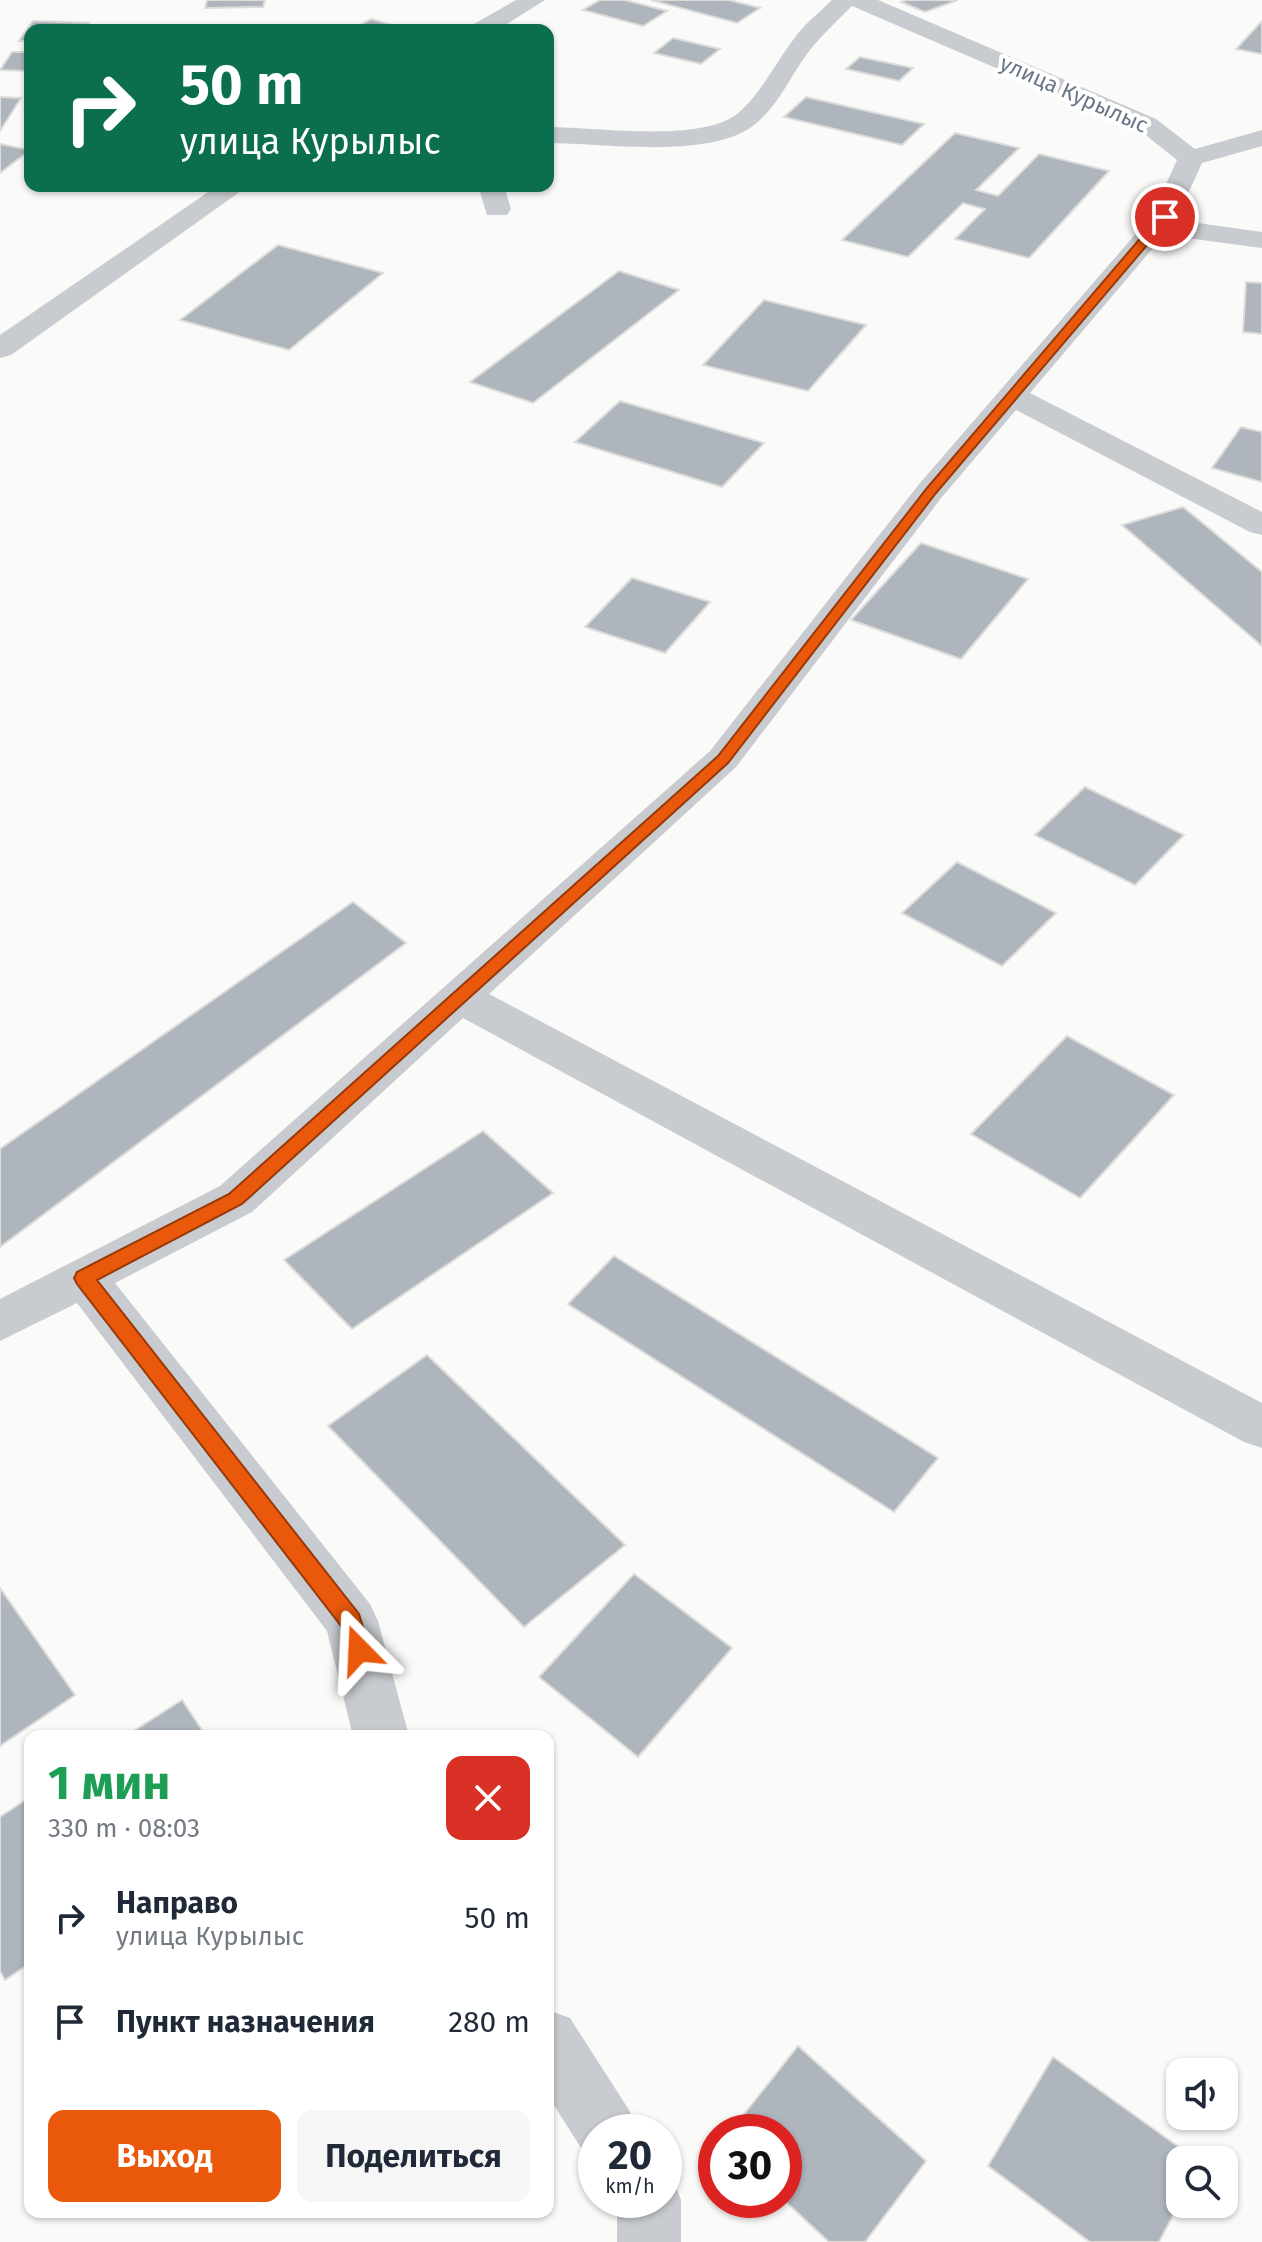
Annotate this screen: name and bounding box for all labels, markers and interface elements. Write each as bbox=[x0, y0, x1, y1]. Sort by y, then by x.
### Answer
street label: улица Курылыс bbox=[996, 49, 1152, 139]
text: 50 m bbox=[180, 52, 303, 119]
icon: right bbox=[48, 56, 152, 160]
text: улица Курылыс bbox=[180, 120, 441, 164]
pin bbox=[1131, 183, 1199, 251]
icon: arrive bbox=[1143, 195, 1187, 239]
position arrow bbox=[317, 1608, 401, 1692]
text: 1 мин bbox=[48, 1754, 170, 1812]
button: close bbox=[446, 1756, 530, 1840]
text: 330 m · 08:03 bbox=[48, 1813, 200, 1844]
text: Направо bbox=[116, 1885, 238, 1921]
icon: right bbox=[48, 1896, 92, 1940]
text: 50 m bbox=[465, 1900, 530, 1936]
text: улица Курылыс bbox=[116, 1921, 304, 1952]
icon: arrive bbox=[48, 2000, 92, 2044]
text: Пункт назначения bbox=[116, 2004, 375, 2040]
text: 280 m bbox=[448, 2004, 530, 2040]
map controls bbox=[1166, 2058, 1238, 2218]
button: sound bbox=[1166, 2058, 1238, 2130]
button: Выход bbox=[48, 2110, 281, 2202]
button: Поделиться bbox=[297, 2110, 530, 2202]
speed limit sign: 30 bbox=[698, 2114, 802, 2218]
text: 20 bbox=[608, 2132, 652, 2180]
button: search bbox=[1166, 2146, 1238, 2218]
text: km/h bbox=[605, 2174, 655, 2198]

